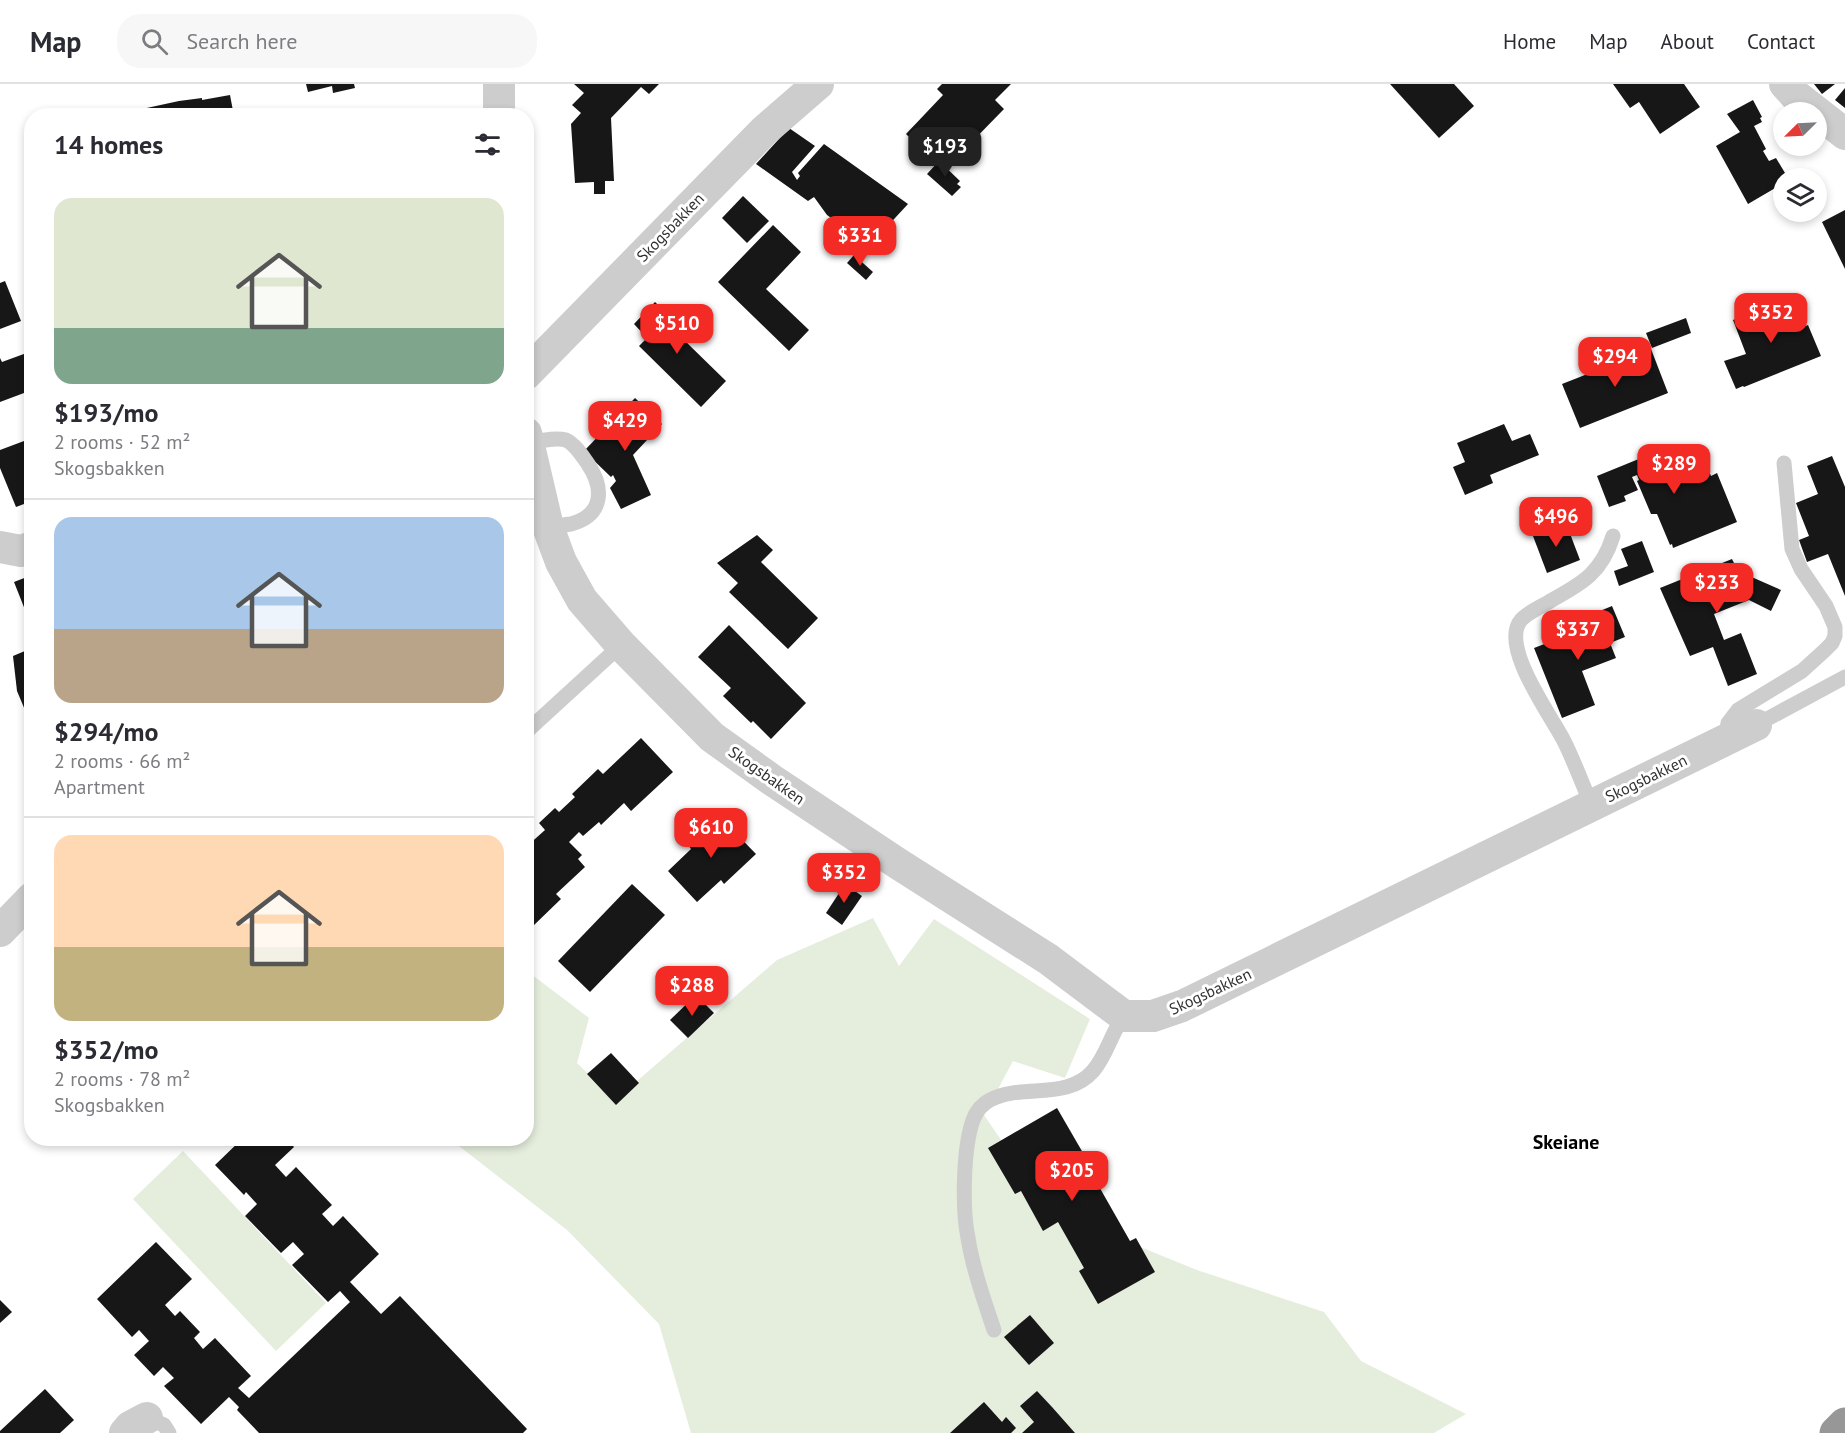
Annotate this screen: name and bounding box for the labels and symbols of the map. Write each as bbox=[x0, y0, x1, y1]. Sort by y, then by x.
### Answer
north arrow bbox=[1773, 102, 1827, 156]
pin: $193 bbox=[909, 127, 981, 178]
street label: Skogsbakken bbox=[632, 188, 708, 266]
pin: $331 bbox=[824, 216, 896, 267]
pin: $352 bbox=[1735, 293, 1807, 344]
pin: $510 bbox=[641, 304, 713, 355]
pin: $294 bbox=[1579, 337, 1651, 388]
pin: $429 bbox=[589, 401, 661, 452]
pin: $289 bbox=[1638, 444, 1710, 495]
pin: $496 bbox=[1520, 497, 1592, 548]
pin: $233 bbox=[1681, 563, 1753, 614]
pin: $337 bbox=[1542, 610, 1614, 661]
street label: Skogsbakken bbox=[725, 741, 809, 809]
street label: Skogsbakken bbox=[1602, 750, 1690, 806]
pin: $610 bbox=[675, 808, 747, 859]
pin: $352 bbox=[808, 853, 880, 904]
street label: Skogsbakken bbox=[1166, 963, 1254, 1019]
pin: $288 bbox=[656, 966, 728, 1017]
district label: Skeiane bbox=[1533, 1129, 1599, 1155]
pin: $205 bbox=[1036, 1151, 1108, 1202]

